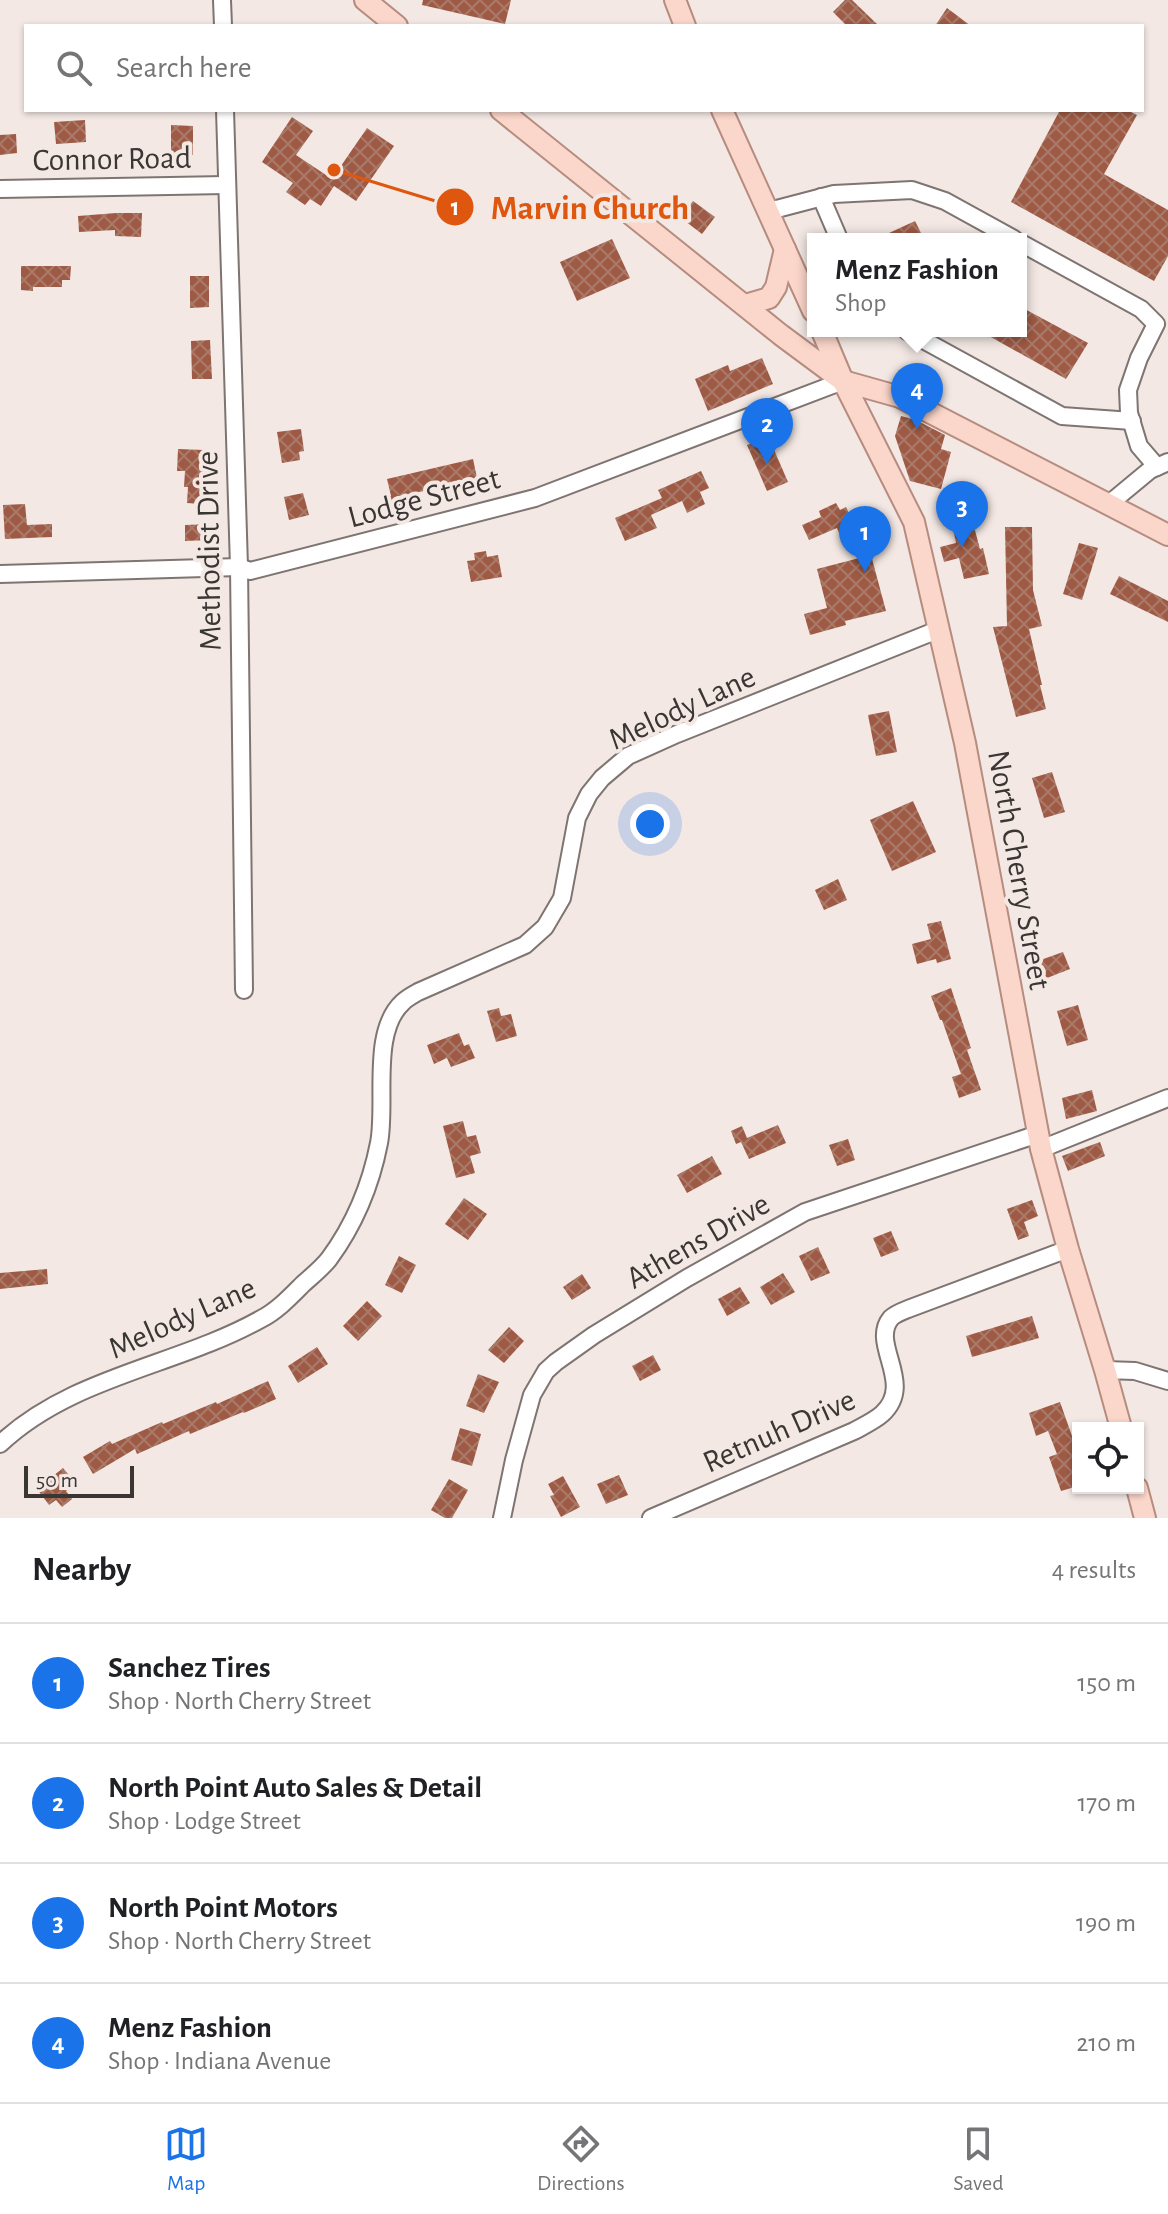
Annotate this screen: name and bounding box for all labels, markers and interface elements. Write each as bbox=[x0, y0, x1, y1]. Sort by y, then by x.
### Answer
search box bbox=[24, 24, 1144, 112]
icon: search bbox=[52, 46, 96, 90]
text: Search here bbox=[116, 53, 252, 83]
street label: Connor Road bbox=[32, 142, 192, 176]
callout: Marvin Church bbox=[435, 178, 705, 236]
text: Marvin Church bbox=[491, 192, 689, 226]
text: 1 bbox=[451, 196, 459, 220]
popup bbox=[807, 233, 1027, 337]
text: Menz Fashion bbox=[835, 255, 999, 285]
text: Shop bbox=[835, 290, 887, 316]
pin: 4 bbox=[891, 363, 943, 429]
pin: 2 bbox=[741, 398, 793, 464]
street label: Methodist Drive bbox=[191, 451, 227, 651]
street label: Lodge Street bbox=[344, 462, 504, 534]
pin: 3 bbox=[936, 481, 988, 547]
pin: 1 bbox=[839, 506, 891, 572]
street label: Melody Lane bbox=[604, 660, 760, 756]
street label: North Cherry Street bbox=[982, 748, 1056, 992]
your location bbox=[630, 804, 670, 844]
street label: Athens Drive bbox=[621, 1187, 775, 1295]
street label: Melody Lane bbox=[104, 1271, 260, 1365]
street label: Retnuh Drive bbox=[698, 1383, 860, 1479]
map controls bbox=[1072, 1422, 1144, 1494]
button: locate bbox=[1072, 1422, 1144, 1494]
scale bar bbox=[24, 1462, 134, 1498]
text: 50 m bbox=[36, 1469, 78, 1491]
text: Nearby bbox=[32, 1553, 131, 1587]
text: 4 results bbox=[1052, 1557, 1136, 1583]
text: Sanchez Tires bbox=[108, 1653, 270, 1683]
text: 1 bbox=[53, 1670, 63, 1696]
text: 150 m bbox=[1077, 1670, 1136, 1696]
text: Shop · North Cherry Street bbox=[108, 1688, 371, 1714]
text: North Point Auto Sales & Detail bbox=[108, 1773, 482, 1803]
text: 2 bbox=[52, 1790, 64, 1816]
text: 170 m bbox=[1077, 1790, 1136, 1816]
text: Shop · Lodge Street bbox=[108, 1808, 301, 1834]
text: North Point Motors bbox=[108, 1893, 338, 1923]
text: 3 bbox=[52, 1910, 64, 1936]
text: 190 m bbox=[1076, 1910, 1136, 1936]
text: Shop · North Cherry Street bbox=[108, 1928, 371, 1954]
text: Menz Fashion bbox=[108, 2013, 272, 2043]
text: 4 bbox=[51, 2030, 65, 2056]
text: 210 m bbox=[1076, 2030, 1136, 2056]
text: Shop · Indiana Avenue bbox=[108, 2048, 331, 2074]
tab: Map bbox=[164, 2122, 208, 2196]
tab: Directions bbox=[537, 2122, 625, 2196]
tab: Saved bbox=[953, 2122, 1004, 2196]

